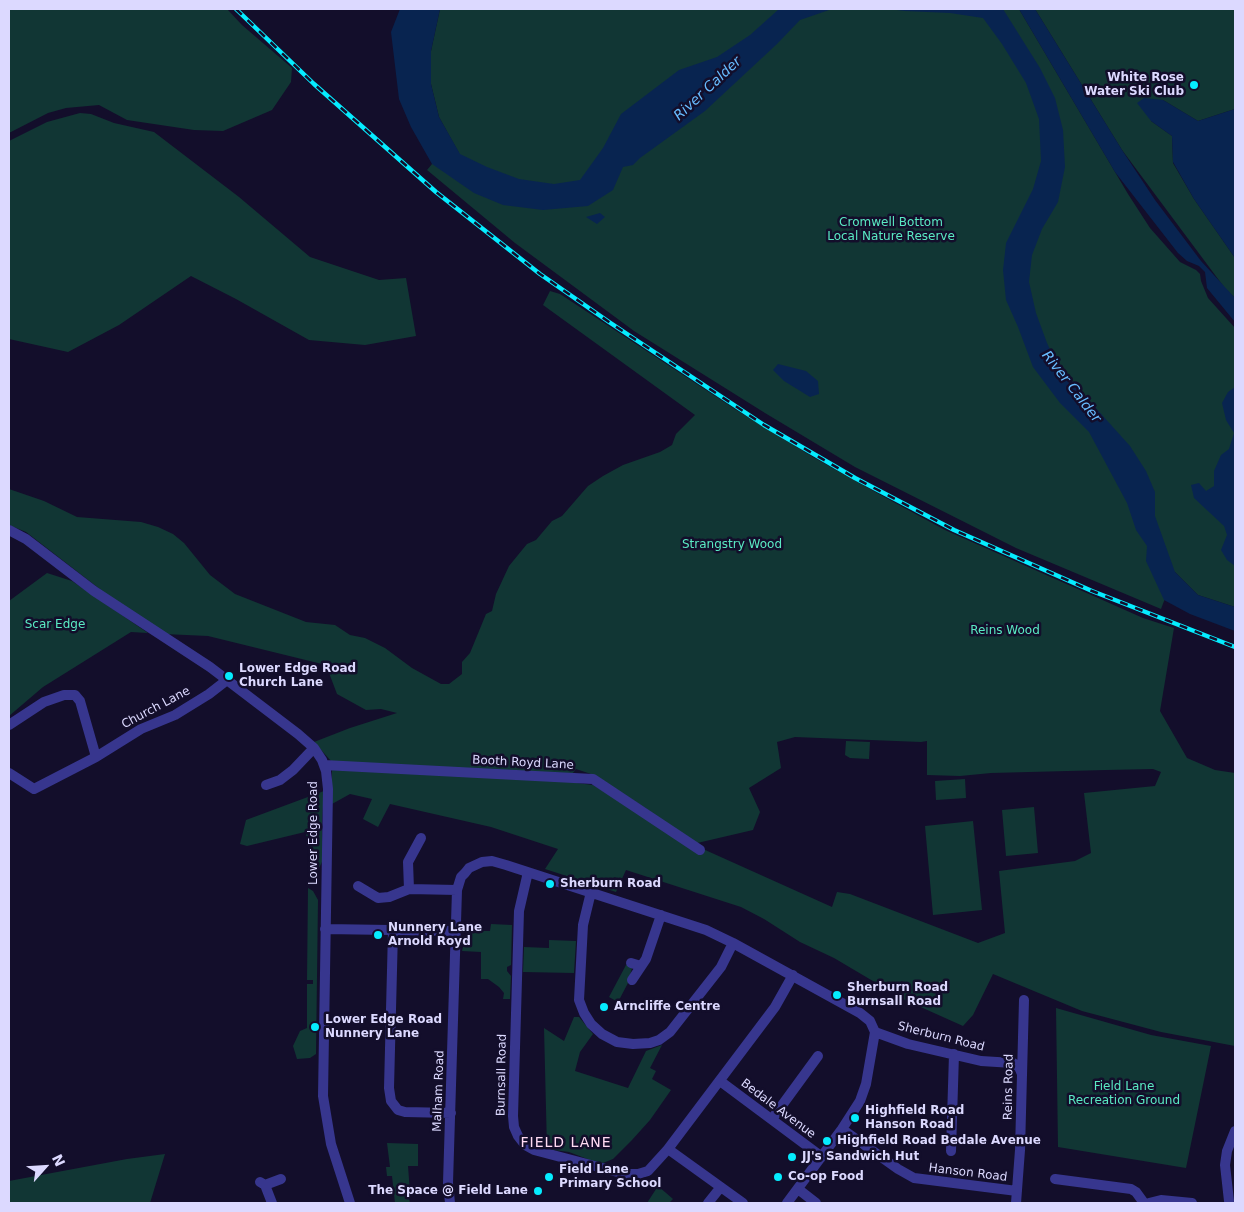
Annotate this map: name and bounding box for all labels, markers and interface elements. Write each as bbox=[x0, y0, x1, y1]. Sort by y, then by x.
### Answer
water label: River Calder bbox=[671, 53, 745, 125]
place label: White Rose Water Ski Club bbox=[1084, 71, 1184, 99]
marker: White Rose Water Ski Club bbox=[1188, 79, 1200, 91]
park label: Cromwell Bottom Local Nature Reserve bbox=[827, 216, 955, 244]
water label: River Calder bbox=[1038, 348, 1104, 426]
park label: Strangstry Wood bbox=[682, 538, 782, 552]
park label: Scar Edge bbox=[25, 618, 85, 632]
park label: Reins Wood bbox=[970, 624, 1040, 638]
place label: Lower Edge Road Church Lane bbox=[239, 662, 356, 690]
marker: Lower Edge Road Church Lane bbox=[223, 670, 235, 682]
street label: Church Lane bbox=[119, 684, 193, 732]
street label: Booth Royd Lane bbox=[472, 753, 574, 773]
street label: Lower Edge Road bbox=[307, 781, 321, 885]
place label: Sherburn Road bbox=[560, 877, 661, 891]
marker: Sherburn Road bbox=[544, 878, 556, 890]
place label: Nunnery Lane Arnold Royd bbox=[388, 921, 482, 949]
marker: Nunnery Lane Arnold Royd bbox=[372, 929, 384, 941]
place label: Sherburn Road Burnsall Road bbox=[847, 981, 948, 1009]
marker: Sherburn Road Burnsall Road bbox=[831, 989, 843, 1001]
place label: Arncliffe Centre bbox=[614, 1000, 720, 1014]
marker: Arncliffe Centre bbox=[598, 1001, 610, 1013]
place label: Lower Edge Road Nunnery Lane bbox=[325, 1013, 442, 1041]
street label: Sherburn Road bbox=[896, 1019, 986, 1055]
marker: Lower Edge Road Nunnery Lane bbox=[309, 1021, 321, 1033]
street label: Burnsall Road bbox=[494, 1034, 510, 1116]
street label: Malham Road bbox=[430, 1050, 448, 1132]
street label: Reins Road bbox=[1001, 1054, 1017, 1120]
street label: Bedale Avenue bbox=[738, 1076, 818, 1142]
park label: Field Lane Recreation Ground bbox=[1068, 1080, 1180, 1108]
place label: Highfield Road Hanson Road bbox=[865, 1104, 964, 1132]
marker: Highfield Road Hanson Road bbox=[849, 1112, 861, 1124]
place label: Highfield Road Bedale Avenue bbox=[837, 1134, 1041, 1148]
district label: FIELD LANE bbox=[519, 1135, 613, 1151]
marker: Highfield Road Bedale Avenue bbox=[821, 1135, 833, 1147]
north arrow bbox=[20, 1142, 70, 1192]
place label: JJ's Sandwich Hut bbox=[802, 1150, 919, 1164]
marker: JJ's Sandwich Hut bbox=[786, 1151, 798, 1163]
text: N bbox=[49, 1152, 68, 1169]
street label: Hanson Road bbox=[928, 1161, 1008, 1185]
place label: Field Lane Primary School bbox=[559, 1163, 661, 1191]
place label: Co-op Food bbox=[788, 1170, 864, 1184]
marker: Field Lane Primary School bbox=[543, 1171, 555, 1183]
marker: Co-op Food bbox=[772, 1171, 784, 1183]
place label: The Space @ Field Lane bbox=[368, 1184, 528, 1198]
marker: The Space @ Field Lane bbox=[532, 1185, 544, 1197]

